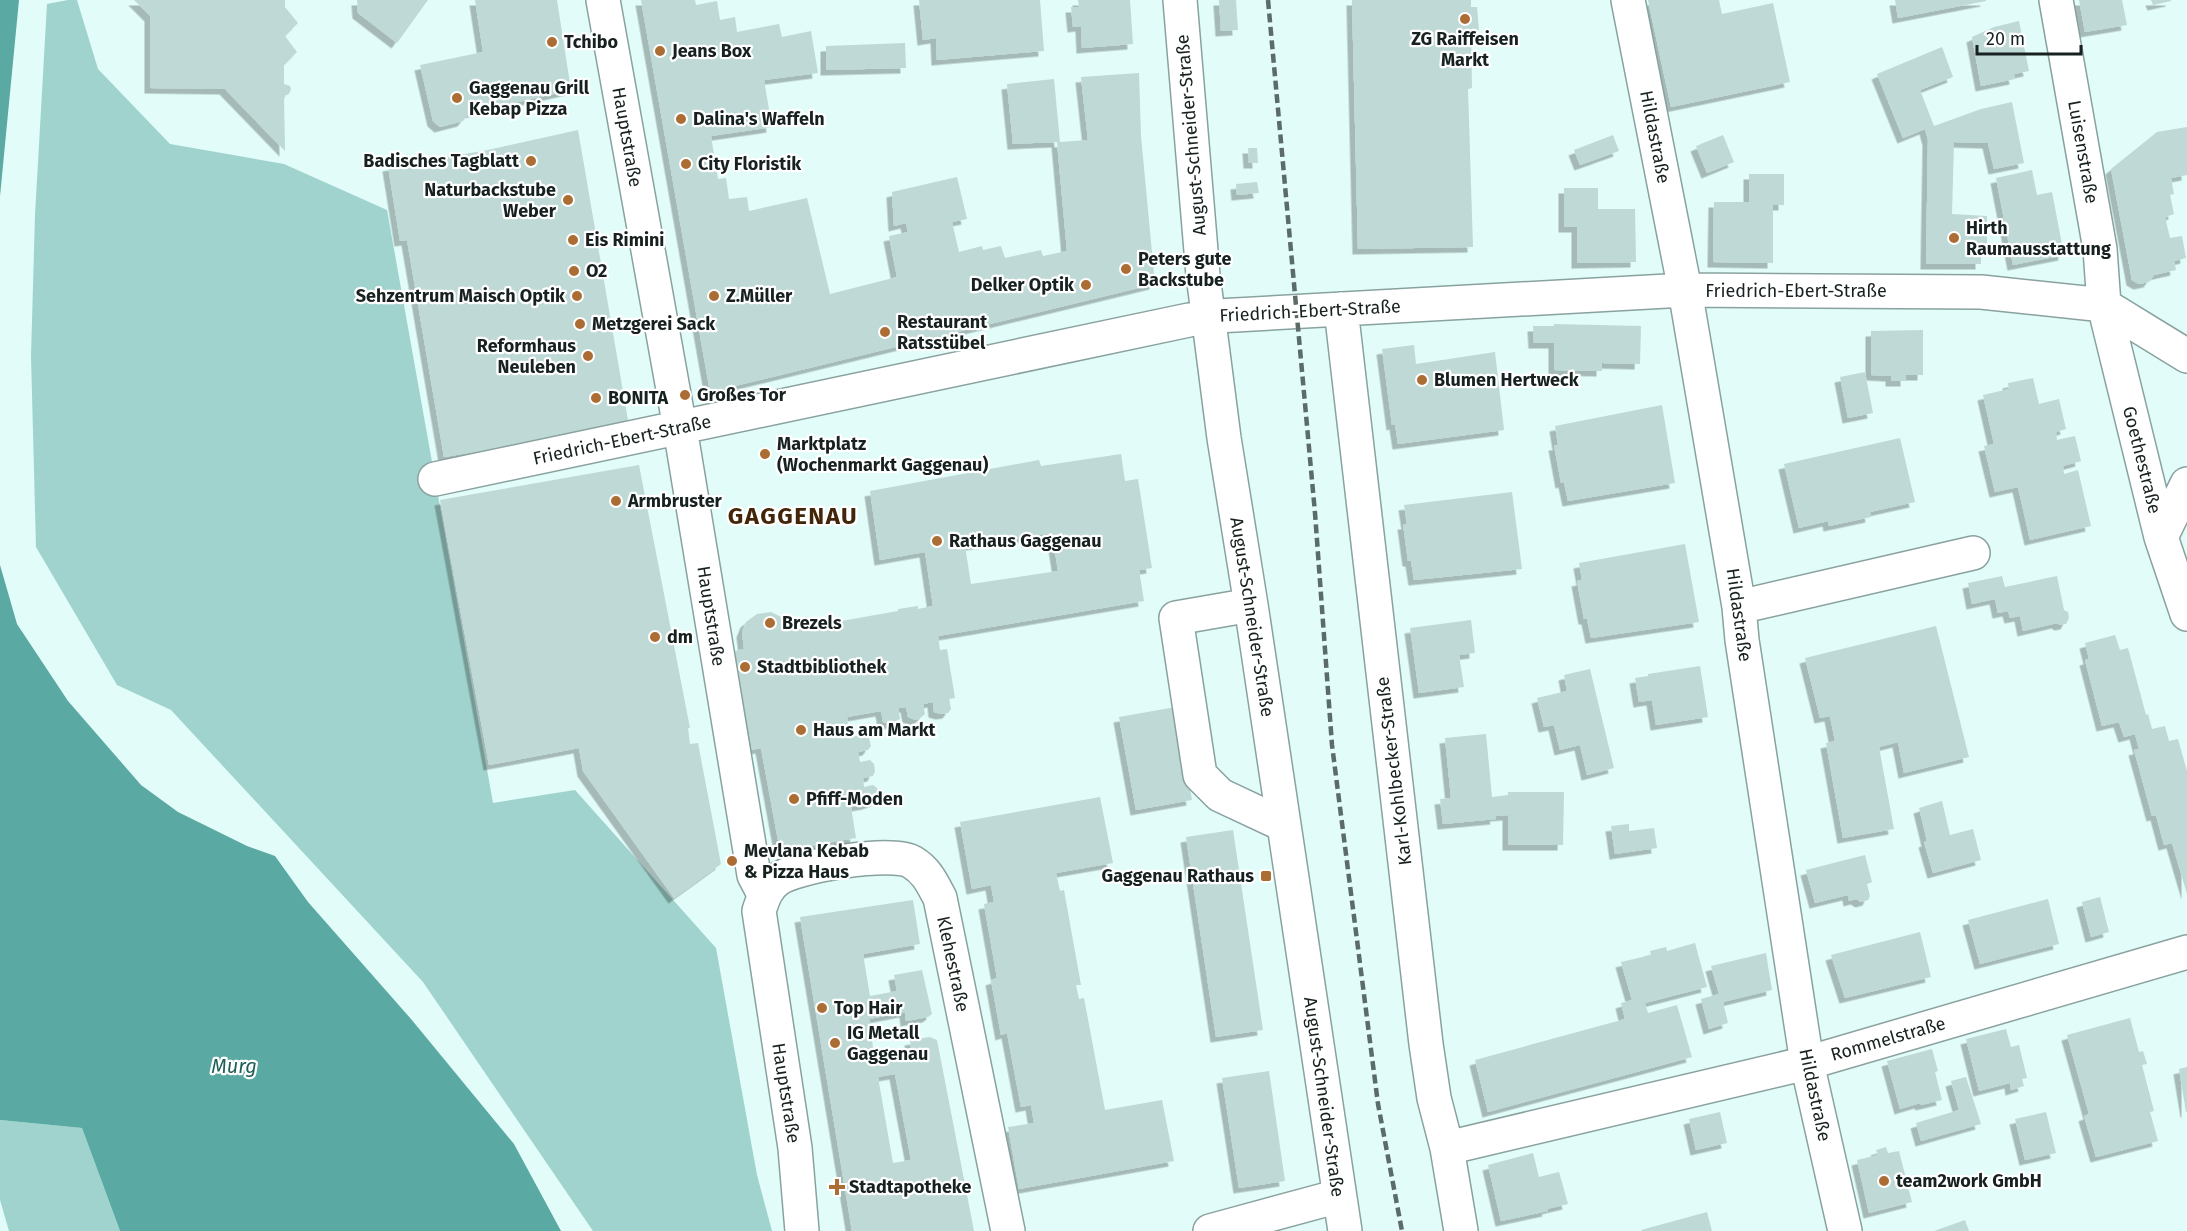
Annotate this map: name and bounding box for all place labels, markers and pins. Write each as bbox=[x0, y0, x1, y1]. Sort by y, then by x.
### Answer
marker: ZG Raiffeisen Markt bbox=[1458, 12, 1472, 26]
place label: ZG Raiffeisen Markt bbox=[1411, 28, 1519, 71]
place label: Tchibo bbox=[564, 31, 618, 53]
marker: Tchibo bbox=[545, 35, 559, 49]
place label: Jeans Box bbox=[671, 40, 752, 62]
marker: Jeans Box bbox=[653, 44, 667, 58]
place label: Gaggenau Grill Kebap Pizza bbox=[469, 77, 590, 120]
marker: Gaggenau Grill Kebap Pizza bbox=[450, 91, 464, 105]
place label: Dalina's Waffeln bbox=[693, 108, 825, 130]
marker: Dalina's Waffeln bbox=[674, 112, 688, 126]
place label: Badisches Tagblatt bbox=[363, 150, 520, 172]
place label: City Floristik bbox=[698, 153, 802, 175]
marker: Badisches Tagblatt bbox=[524, 154, 538, 168]
marker: City Floristik bbox=[679, 157, 693, 171]
place label: Naturbackstube Weber bbox=[424, 179, 557, 222]
marker: Naturbackstube Weber bbox=[561, 193, 575, 207]
place label: Hirth Raumausstattung bbox=[1966, 217, 2111, 260]
place label: Eis Rimini bbox=[585, 229, 664, 251]
marker: Hirth Raumausstattung bbox=[1947, 231, 1961, 245]
marker: Eis Rimini bbox=[566, 233, 580, 247]
place label: Peters gute Backstube bbox=[1138, 248, 1231, 291]
place label: O2 bbox=[586, 260, 607, 282]
marker: Peters gute Backstube bbox=[1119, 262, 1133, 276]
marker: O2 bbox=[567, 264, 581, 278]
place label: Delker Optik bbox=[971, 274, 1075, 296]
marker: Delker Optik bbox=[1079, 278, 1093, 292]
place label: Sehzentrum Maisch Optik bbox=[356, 285, 566, 307]
place label: Z.Müller bbox=[726, 285, 793, 307]
marker: Sehzentrum Maisch Optik bbox=[570, 289, 584, 303]
marker: Z.Müller bbox=[707, 289, 721, 303]
place label: Restaurant Ratsstübel bbox=[897, 311, 988, 354]
place label: Metzgerei Sack bbox=[592, 313, 716, 335]
marker: Metzgerei Sack bbox=[573, 317, 587, 331]
marker: Restaurant Ratsstübel bbox=[878, 325, 892, 339]
place label: Reformhaus Neuleben bbox=[477, 335, 576, 378]
marker: Reformhaus Neuleben bbox=[581, 349, 595, 363]
place label: Blumen Hertweck bbox=[1434, 369, 1580, 391]
marker: Blumen Hertweck bbox=[1415, 373, 1429, 387]
place label: Großes Tor bbox=[697, 384, 787, 406]
place label: BONITA bbox=[608, 387, 669, 409]
marker: Großes Tor bbox=[678, 388, 692, 402]
marker: BONITA bbox=[589, 391, 603, 405]
place label: Marktplatz (Wochenmarkt Gaggenau) bbox=[777, 433, 988, 476]
marker: Marktplatz (Wochenmarkt Gaggenau) bbox=[758, 447, 772, 461]
place label: Armbruster bbox=[627, 490, 723, 512]
marker: Armbruster bbox=[609, 494, 623, 508]
place label: Rathaus Gaggenau bbox=[949, 530, 1101, 552]
marker: Rathaus Gaggenau bbox=[930, 534, 944, 548]
place label: Brezels bbox=[782, 612, 842, 634]
marker: Brezels bbox=[763, 616, 777, 630]
place label: dm bbox=[667, 626, 693, 648]
marker: dm bbox=[648, 630, 662, 644]
place label: Stadtbibliothek bbox=[757, 656, 887, 678]
marker: Stadtbibliothek bbox=[738, 660, 752, 674]
place label: Haus am Markt bbox=[813, 719, 937, 741]
marker: Haus am Markt bbox=[794, 723, 808, 737]
place label: Pfiff-Moden bbox=[806, 788, 903, 810]
marker: Pfiff-Moden bbox=[787, 792, 801, 806]
place label: Mevlana Kebab & Pizza Haus bbox=[744, 840, 869, 883]
marker: Mevlana Kebab & Pizza Haus bbox=[725, 854, 739, 868]
place label: Gaggenau Rathaus bbox=[1102, 865, 1254, 887]
marker: Gaggenau Rathaus bbox=[1259, 869, 1273, 883]
place label: Top Hair bbox=[834, 997, 903, 1019]
marker: Top Hair bbox=[815, 1001, 829, 1015]
place label: IG Metall Gaggenau bbox=[847, 1022, 928, 1065]
marker: IG Metall Gaggenau bbox=[828, 1036, 842, 1050]
place label: team2work GmbH bbox=[1896, 1170, 2042, 1192]
marker: team2work GmbH bbox=[1877, 1174, 1891, 1188]
place label: Stadtapotheke bbox=[849, 1176, 972, 1198]
marker: Stadtapotheke bbox=[830, 1180, 844, 1194]

